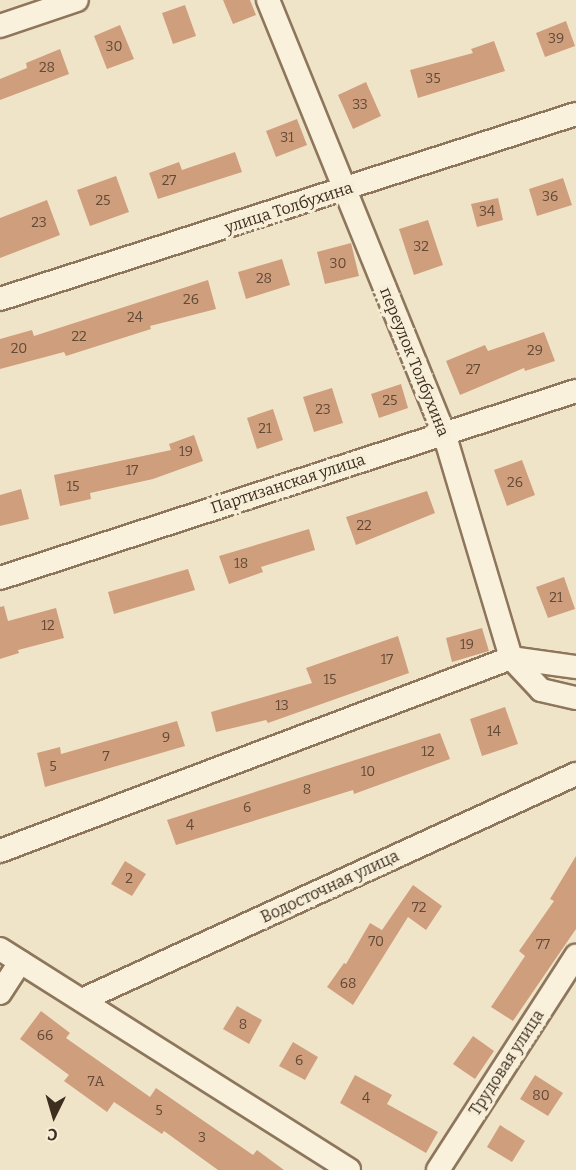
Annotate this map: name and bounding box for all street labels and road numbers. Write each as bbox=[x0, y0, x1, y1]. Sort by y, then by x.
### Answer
street label: улица Толбухина bbox=[223, 178, 355, 238]
street label: переулок Толбухина bbox=[375, 285, 453, 439]
street label: Партизанская улица bbox=[209, 450, 367, 518]
street label: Водосточная улица bbox=[258, 847, 402, 927]
street label: Трудовая улица bbox=[466, 1006, 548, 1120]

